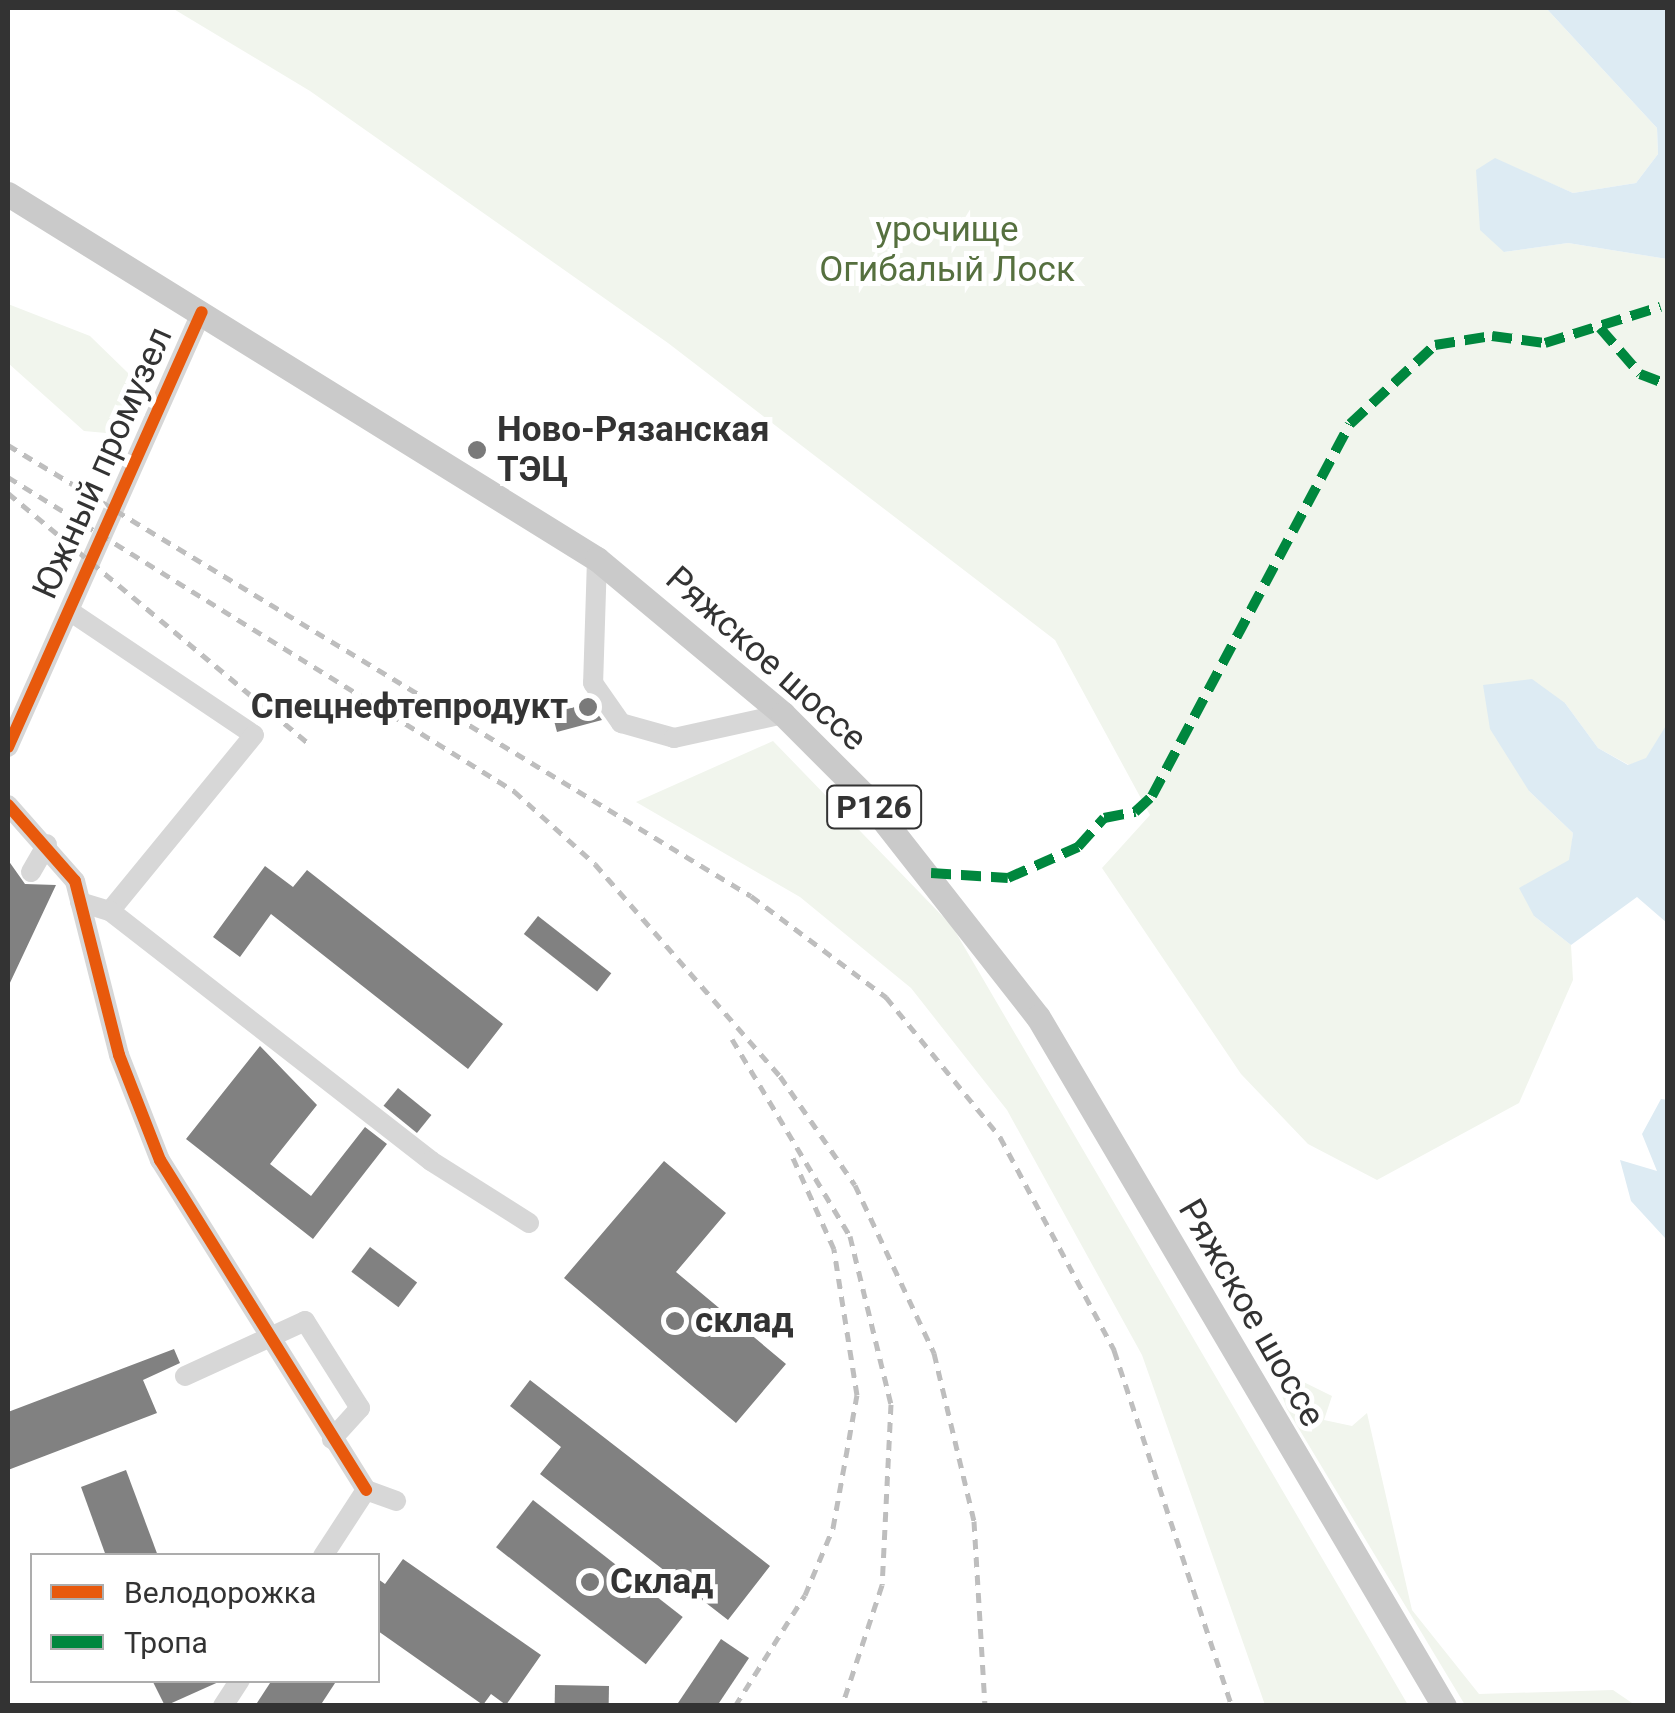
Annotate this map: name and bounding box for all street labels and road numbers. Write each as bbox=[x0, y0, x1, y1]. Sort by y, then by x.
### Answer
street label: Южный промузел bbox=[24, 321, 182, 605]
street label: Ряжское шоссе bbox=[657, 558, 875, 760]
road number: Р126 bbox=[824, 780, 924, 834]
street label: Ряжское шоссе bbox=[1169, 1192, 1333, 1434]

